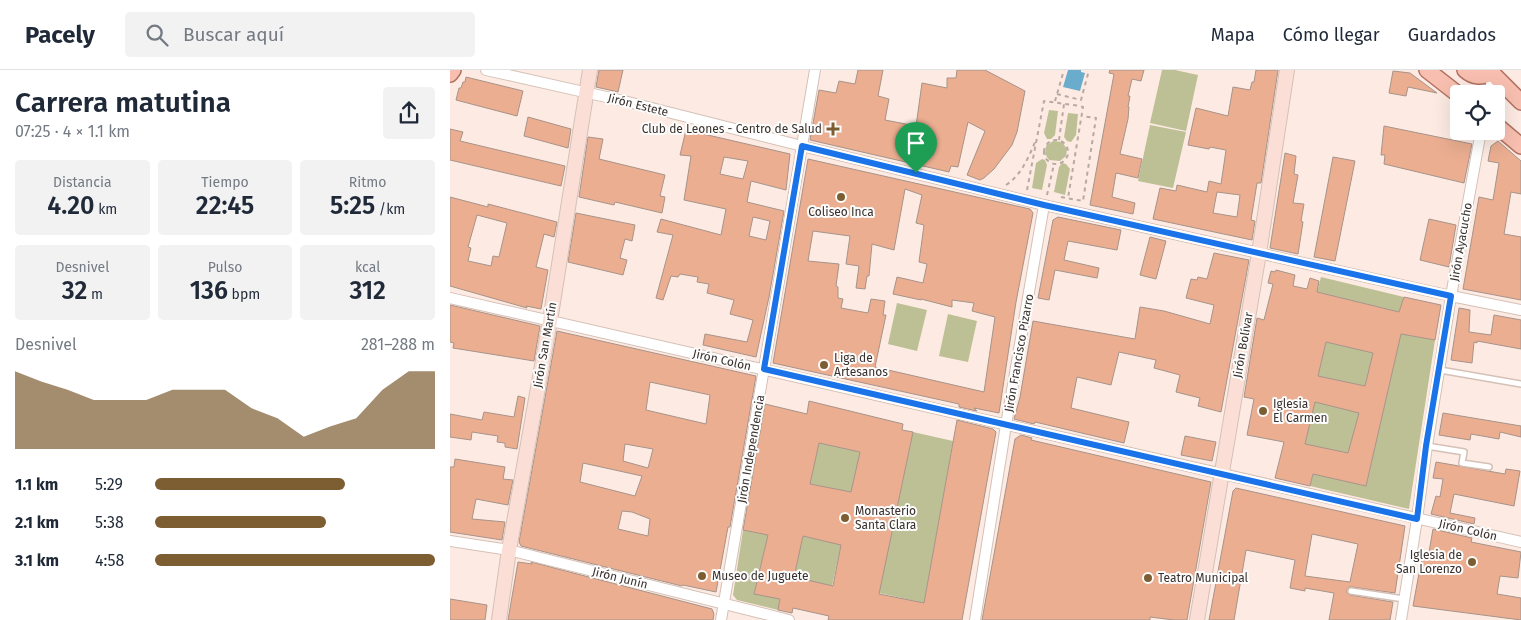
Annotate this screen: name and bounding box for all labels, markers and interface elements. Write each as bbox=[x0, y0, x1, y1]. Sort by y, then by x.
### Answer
search box bbox=[125, 12, 475, 57]
text: Pacely bbox=[25, 21, 95, 49]
icon: search bbox=[143, 21, 171, 49]
text: Buscar aquí bbox=[183, 23, 284, 46]
text: Mapa bbox=[1211, 24, 1255, 46]
text: Cómo llegar bbox=[1283, 24, 1380, 46]
text: Guardados bbox=[1408, 24, 1496, 46]
map controls bbox=[1450, 85, 1505, 140]
button: locate bbox=[1450, 85, 1505, 140]
text: Carrera matutina bbox=[15, 86, 231, 119]
button: share bbox=[383, 87, 435, 139]
street label: Jirón Estete bbox=[606, 91, 670, 119]
text: 07:25 · 4 × 1.1 km bbox=[15, 122, 130, 141]
place label: Club de Leones - Centro de Salud bbox=[642, 122, 822, 136]
marker: Club de Leones - Centro de Salud bbox=[826, 122, 840, 136]
pin bbox=[895, 122, 937, 173]
icon: arrive bbox=[902, 129, 930, 157]
text: Distancia bbox=[53, 174, 112, 191]
text: Tiempo bbox=[201, 174, 249, 191]
text: Ritmo bbox=[349, 174, 386, 191]
text: 4.20 bbox=[47, 191, 94, 221]
text: 22:45 bbox=[196, 191, 254, 221]
text: 5:25 bbox=[330, 191, 375, 221]
marker: Coliseo Inca bbox=[835, 191, 847, 203]
text: km bbox=[94, 201, 117, 218]
text: /km bbox=[375, 201, 405, 218]
street label: Jirón Ayacucho bbox=[1447, 201, 1475, 283]
place label: Coliseo Inca bbox=[808, 205, 874, 219]
text: Desnivel bbox=[55, 259, 109, 276]
text: Pulso bbox=[208, 259, 242, 276]
text: kcal bbox=[355, 259, 380, 276]
text: 32 bbox=[62, 276, 87, 306]
text: 136 bbox=[190, 276, 228, 306]
text: 312 bbox=[349, 276, 386, 306]
text: m bbox=[87, 286, 103, 303]
text: bpm bbox=[228, 286, 260, 303]
street label: Jirón Francisco Pizarro bbox=[1002, 293, 1036, 413]
street label: Jirón San Martín bbox=[531, 301, 559, 389]
street label: Jirón Bolívar bbox=[1230, 311, 1256, 379]
text: Desnivel bbox=[15, 335, 77, 354]
text: 281–288 m bbox=[361, 335, 435, 354]
street label: Jirón Colón bbox=[691, 346, 753, 374]
place label: Liga de Artesanos bbox=[834, 351, 888, 379]
marker: Liga de Artesanos bbox=[818, 359, 830, 371]
street label: Jirón Independencia bbox=[735, 394, 767, 504]
place label: Iglesia El Carmen bbox=[1273, 397, 1328, 425]
marker: Iglesia El Carmen bbox=[1257, 405, 1269, 417]
text: 1.1 km bbox=[15, 475, 58, 494]
text: 5:29 bbox=[95, 475, 123, 494]
place label: Monasterio Santa Clara bbox=[855, 504, 916, 532]
marker: Monasterio Santa Clara bbox=[839, 512, 851, 524]
text: 2.1 km bbox=[15, 513, 59, 532]
text: 5:38 bbox=[95, 513, 124, 532]
street label: Jirón Colón bbox=[1437, 516, 1499, 544]
place label: Iglesia de San Lorenzo bbox=[1396, 548, 1462, 576]
text: 3.1 km bbox=[15, 551, 59, 570]
text: 4:58 bbox=[95, 551, 124, 570]
marker: Iglesia de San Lorenzo bbox=[1466, 556, 1478, 568]
street label: Jirón Junín bbox=[591, 564, 649, 592]
place label: Museo de Juguete bbox=[712, 569, 809, 583]
marker: Museo de Juguete bbox=[696, 570, 708, 582]
place label: Teatro Municipal bbox=[1158, 571, 1249, 585]
marker: Teatro Municipal bbox=[1142, 572, 1154, 584]

